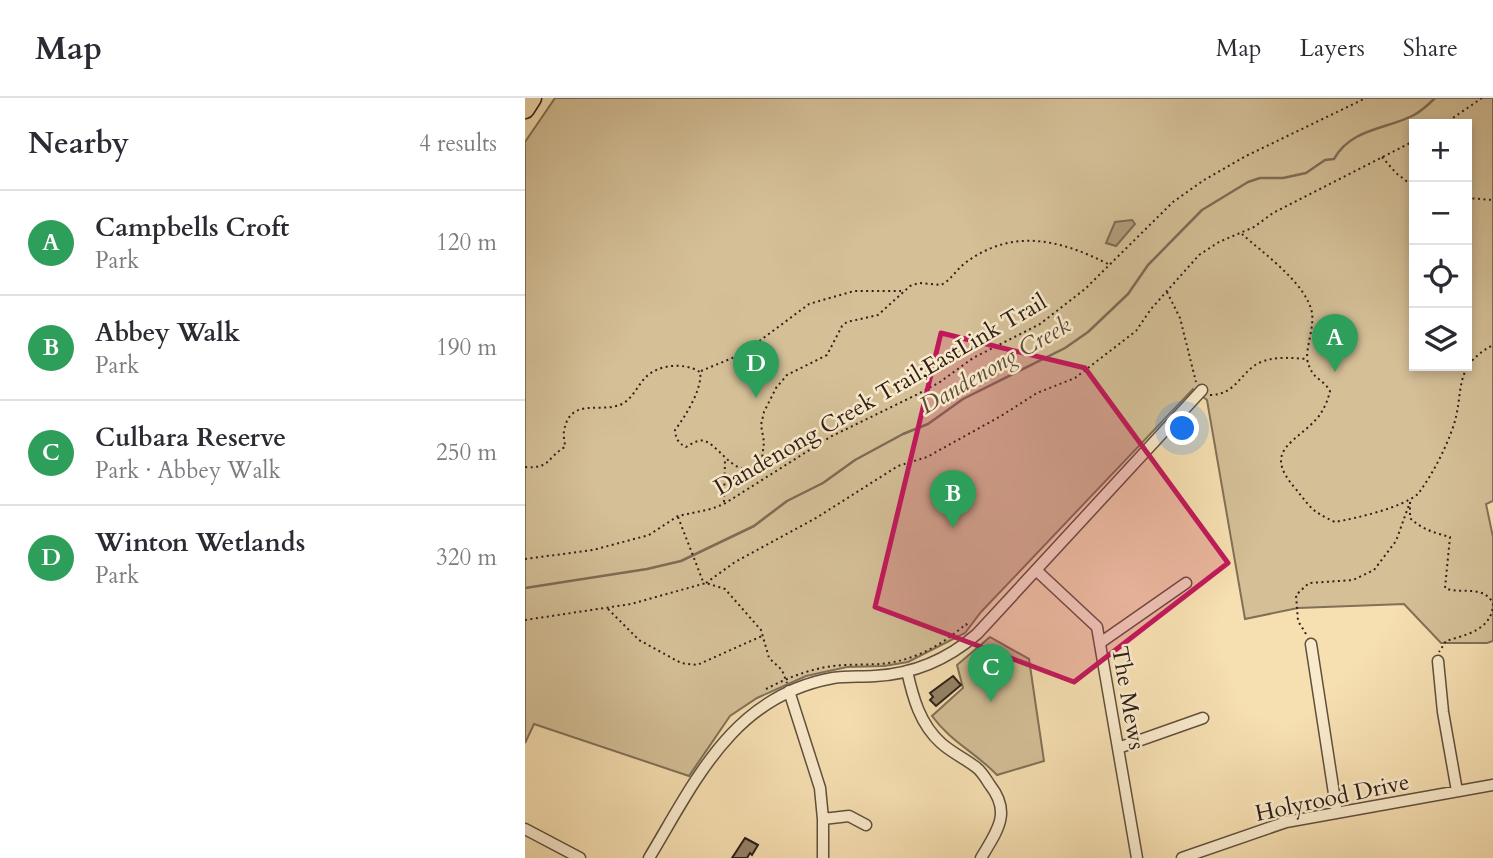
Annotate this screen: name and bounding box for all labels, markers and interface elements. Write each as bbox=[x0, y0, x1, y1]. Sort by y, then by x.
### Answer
text: Map bbox=[35, 26, 102, 71]
text: Map bbox=[1216, 32, 1262, 65]
text: Layers bbox=[1300, 32, 1365, 65]
text: Share bbox=[1403, 32, 1458, 65]
map controls bbox=[1409, 119, 1472, 371]
button: + bbox=[1409, 119, 1472, 182]
text: Nearby bbox=[28, 123, 129, 164]
text: 4 results bbox=[419, 128, 497, 159]
button: − bbox=[1409, 182, 1472, 245]
text: Campbells Croft bbox=[95, 210, 289, 245]
text: A bbox=[42, 227, 60, 258]
text: 120 m bbox=[436, 227, 497, 258]
text: Park bbox=[95, 245, 139, 276]
button: locate bbox=[1409, 245, 1472, 308]
street label: Dandenong Creek Trail;EastLink Trail bbox=[709, 287, 1051, 501]
button: layers bbox=[1409, 308, 1472, 371]
water label: Dandenong Creek bbox=[913, 309, 1077, 422]
pin: A bbox=[1312, 314, 1358, 372]
text: Abbey Walk bbox=[95, 315, 240, 350]
text: B bbox=[43, 332, 59, 363]
text: 190 m bbox=[436, 332, 497, 363]
pin: D bbox=[733, 340, 779, 398]
text: Park bbox=[95, 350, 139, 381]
your location bbox=[1165, 411, 1199, 445]
text: Culbara Reserve bbox=[95, 420, 286, 455]
text: C bbox=[42, 437, 60, 468]
text: 250 m bbox=[436, 437, 497, 468]
text: Park · Abbey Walk bbox=[95, 455, 281, 486]
pin: B bbox=[930, 470, 976, 528]
text: Winton Wetlands bbox=[95, 525, 305, 560]
text: D bbox=[41, 542, 61, 573]
text: 320 m bbox=[436, 542, 497, 573]
text: Park bbox=[95, 560, 139, 591]
pin: C bbox=[968, 644, 1014, 702]
street label: The Mews bbox=[1104, 644, 1153, 752]
street label: Holyrood Drive bbox=[1252, 766, 1412, 829]

